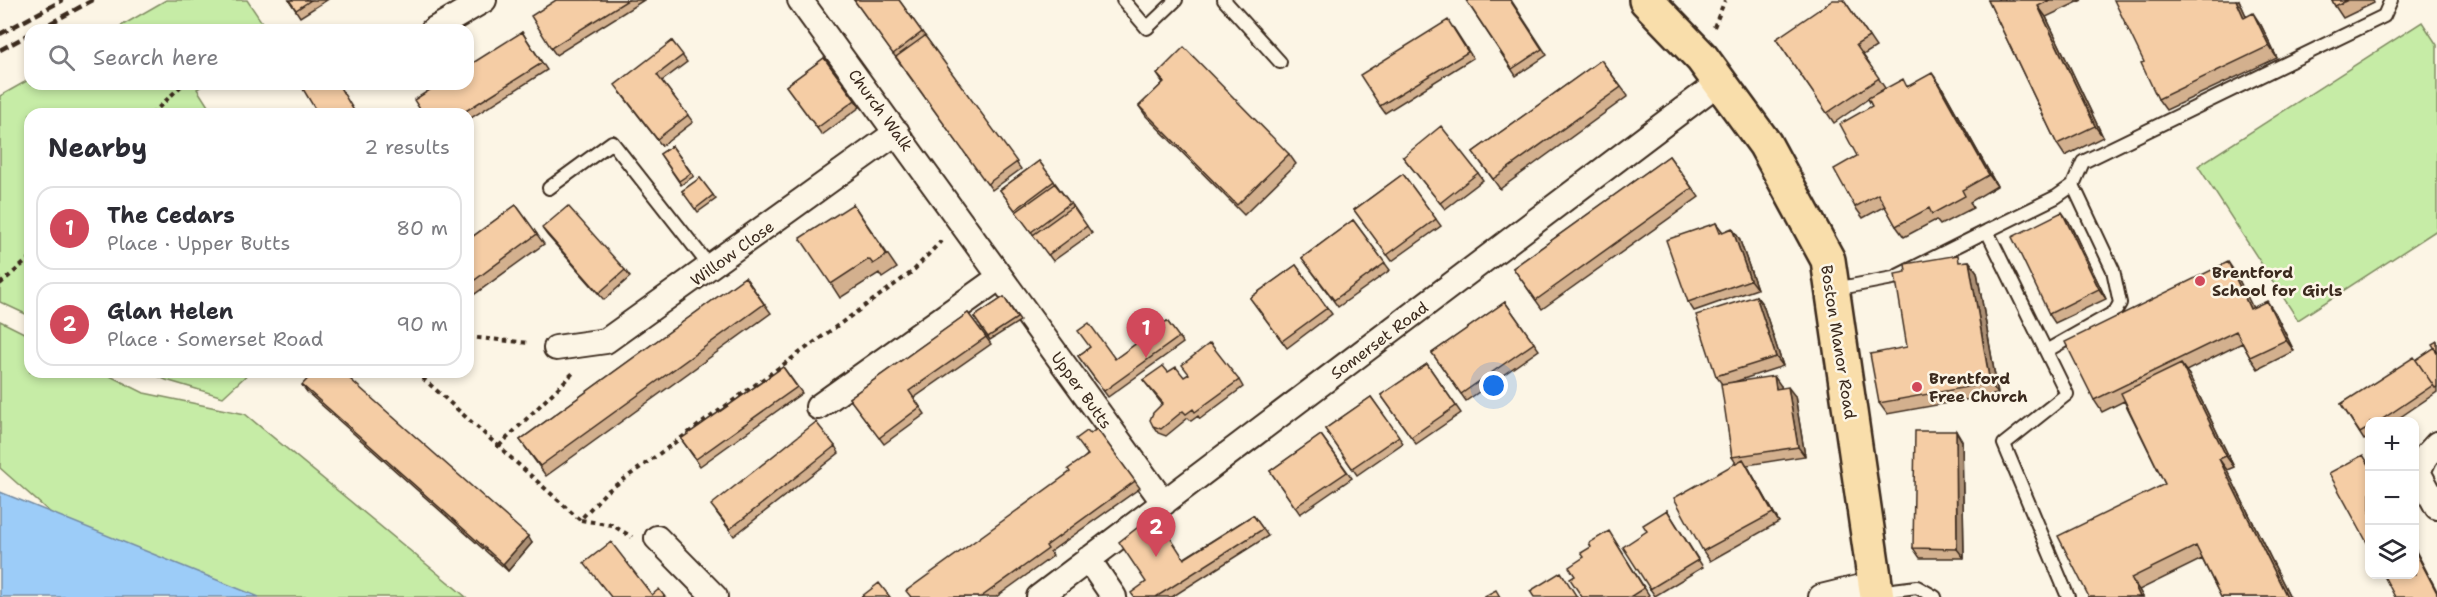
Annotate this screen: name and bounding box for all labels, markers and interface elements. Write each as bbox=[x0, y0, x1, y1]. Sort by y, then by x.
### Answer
search box bbox=[24, 24, 474, 90]
icon: search bbox=[45, 41, 78, 74]
text: Search here bbox=[93, 43, 219, 72]
street label: Church Walk bbox=[844, 65, 918, 156]
text: Nearby bbox=[48, 130, 147, 165]
text: 2 results bbox=[364, 134, 450, 160]
text: The Cedars bbox=[107, 201, 235, 230]
text: 1 bbox=[65, 215, 74, 241]
text: 80 m bbox=[396, 215, 448, 241]
street label: Willow Close bbox=[686, 216, 778, 291]
text: Place · Upper Butts bbox=[107, 230, 291, 256]
place label: Brentford School for Girls bbox=[2212, 262, 2342, 301]
street label: Boston Manor Road bbox=[1816, 264, 1861, 421]
marker: Brentford School for Girls bbox=[2193, 274, 2207, 288]
text: Glan Helen bbox=[107, 297, 233, 326]
street label: Somerset Road bbox=[1326, 297, 1432, 384]
pin: 1 bbox=[1126, 308, 1166, 358]
text: 2 bbox=[63, 311, 77, 337]
text: 90 m bbox=[396, 311, 448, 337]
text: Place · Somerset Road bbox=[107, 326, 323, 352]
street label: Upper Butts bbox=[1046, 347, 1117, 433]
place label: Brentford Free Church bbox=[1929, 368, 2028, 407]
your location bbox=[1479, 371, 1508, 400]
marker: Brentford Free Church bbox=[1910, 380, 1924, 394]
map controls bbox=[2365, 417, 2419, 579]
button: + bbox=[2365, 417, 2419, 471]
button: − bbox=[2365, 471, 2419, 525]
pin: 2 bbox=[1136, 508, 1176, 557]
button: layers bbox=[2365, 525, 2419, 579]

